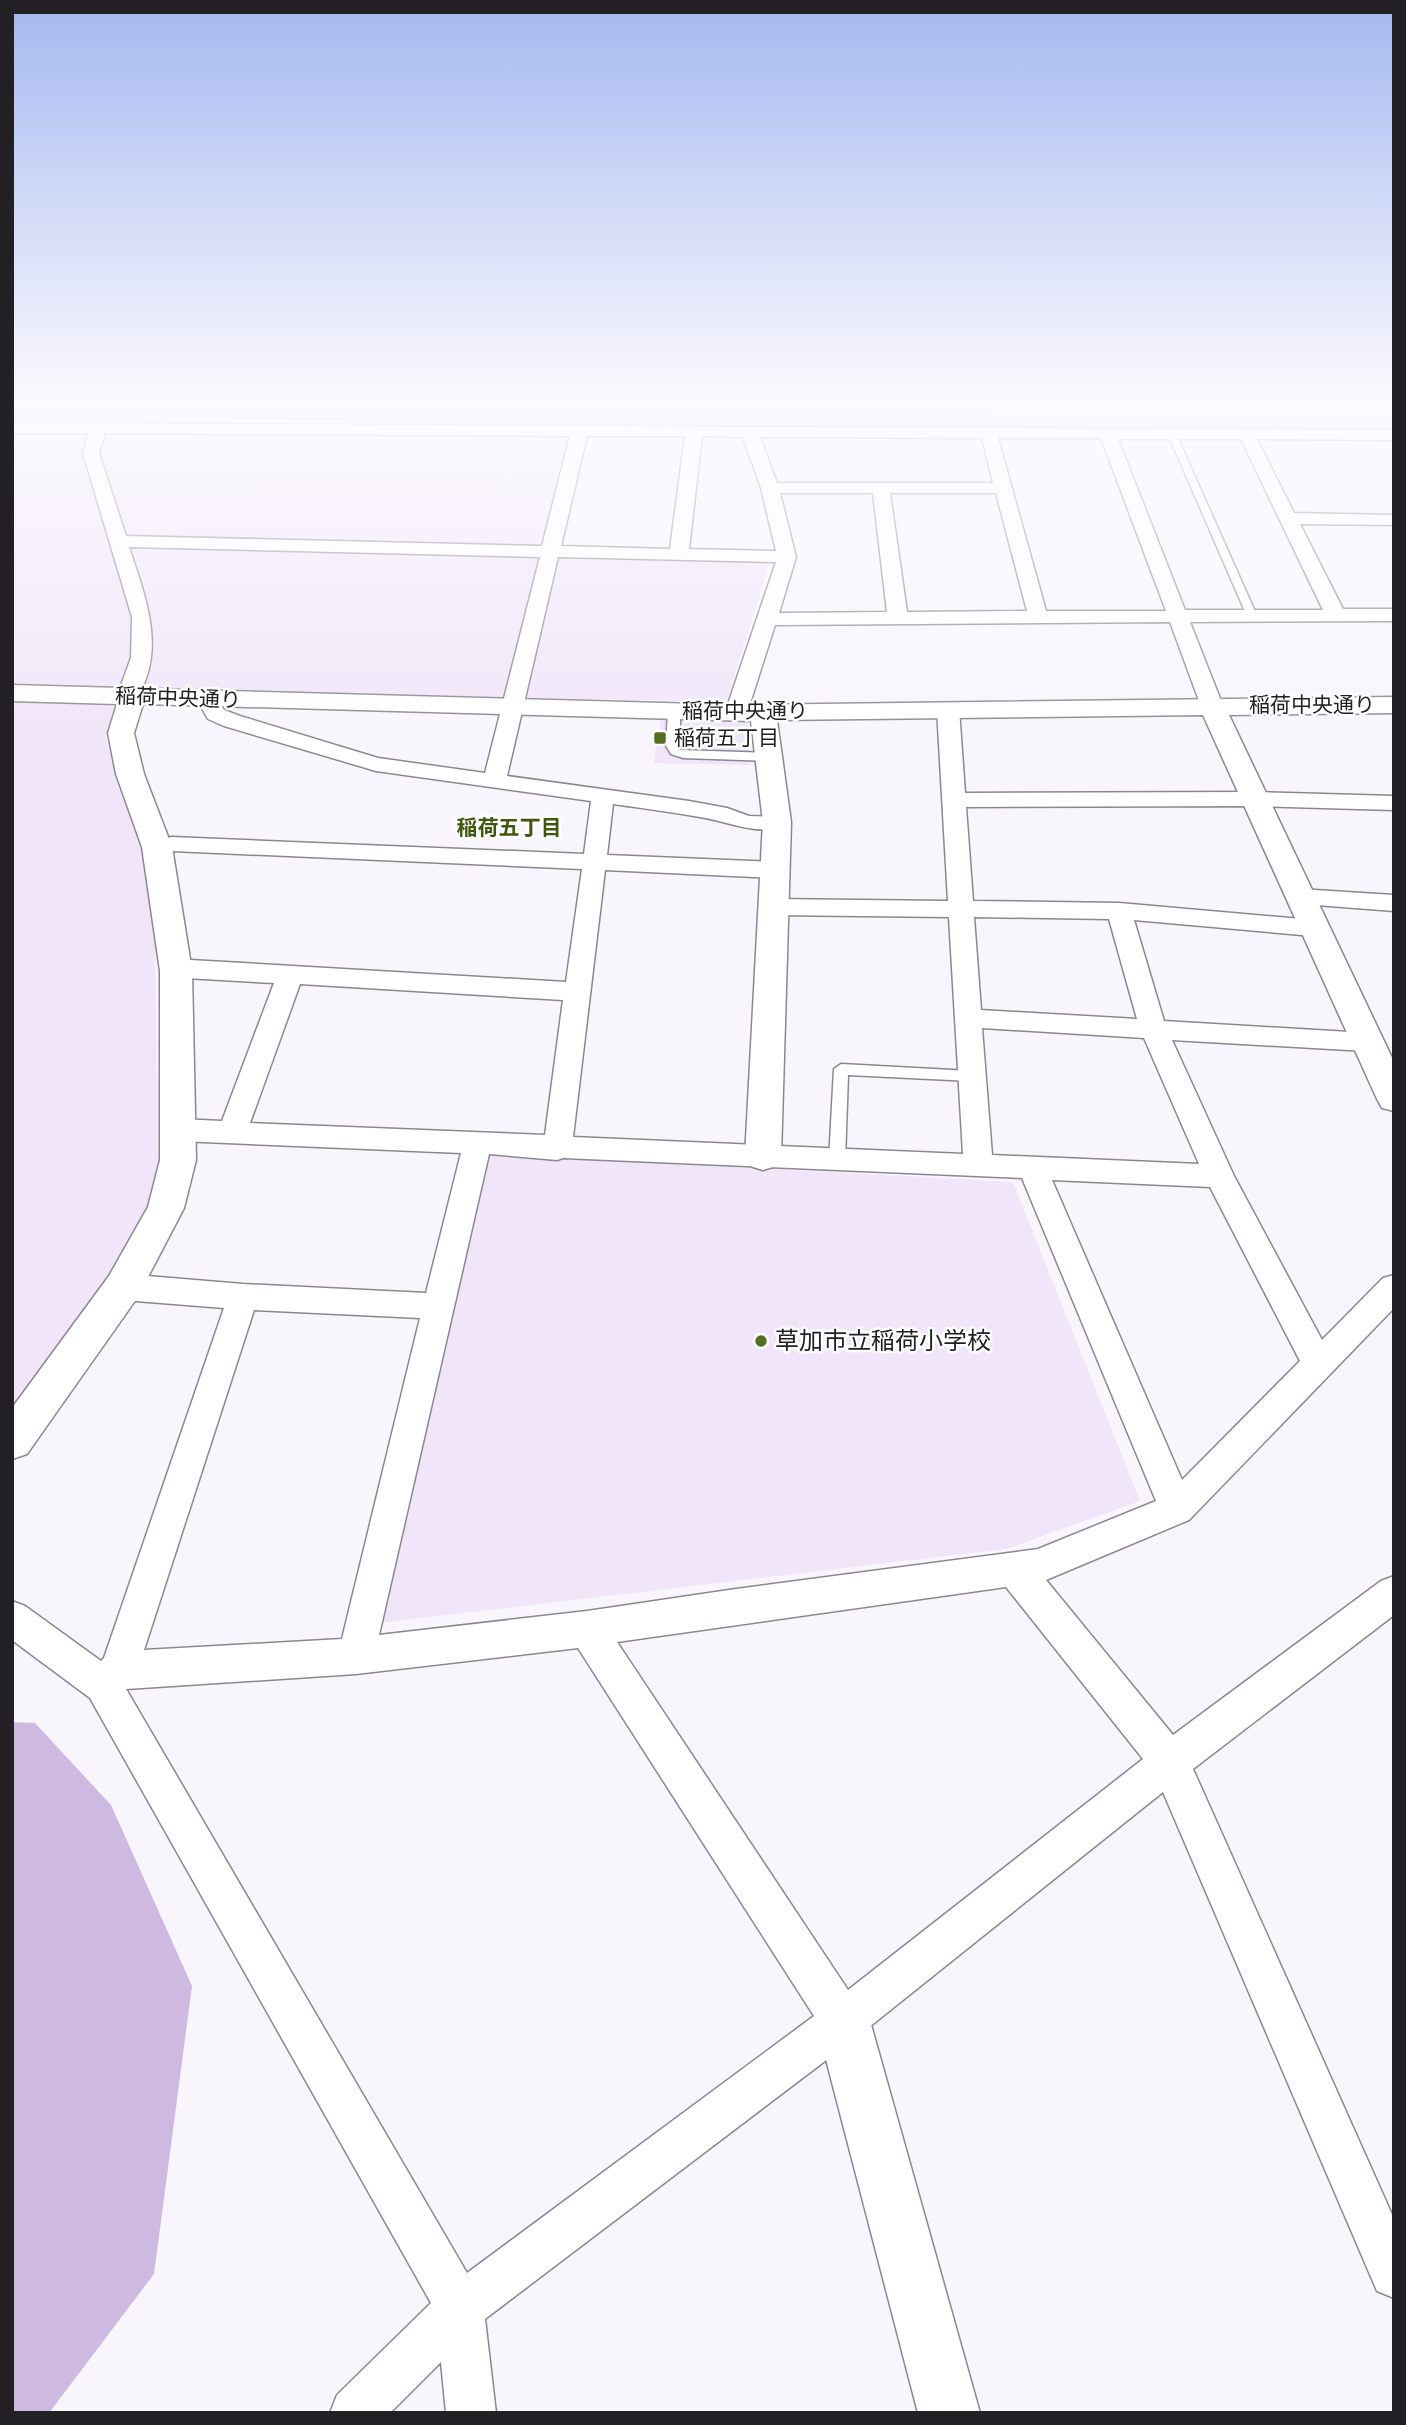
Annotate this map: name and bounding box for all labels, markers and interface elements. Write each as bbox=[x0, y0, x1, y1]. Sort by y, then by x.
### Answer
street label: 稲荷中央通り bbox=[115, 684, 241, 713]
street label: 稲荷中央通り bbox=[1249, 693, 1375, 718]
street label: 稲荷中央通り bbox=[682, 699, 808, 724]
place label: 稲荷五丁目 bbox=[674, 726, 779, 751]
marker: 稲荷五丁目 bbox=[652, 730, 668, 746]
district label: 稲荷五丁目 bbox=[457, 816, 562, 841]
place label: 草加市立稲荷小学校 bbox=[775, 1327, 991, 1356]
marker: 草加市立稲荷小学校 bbox=[753, 1333, 769, 1349]

